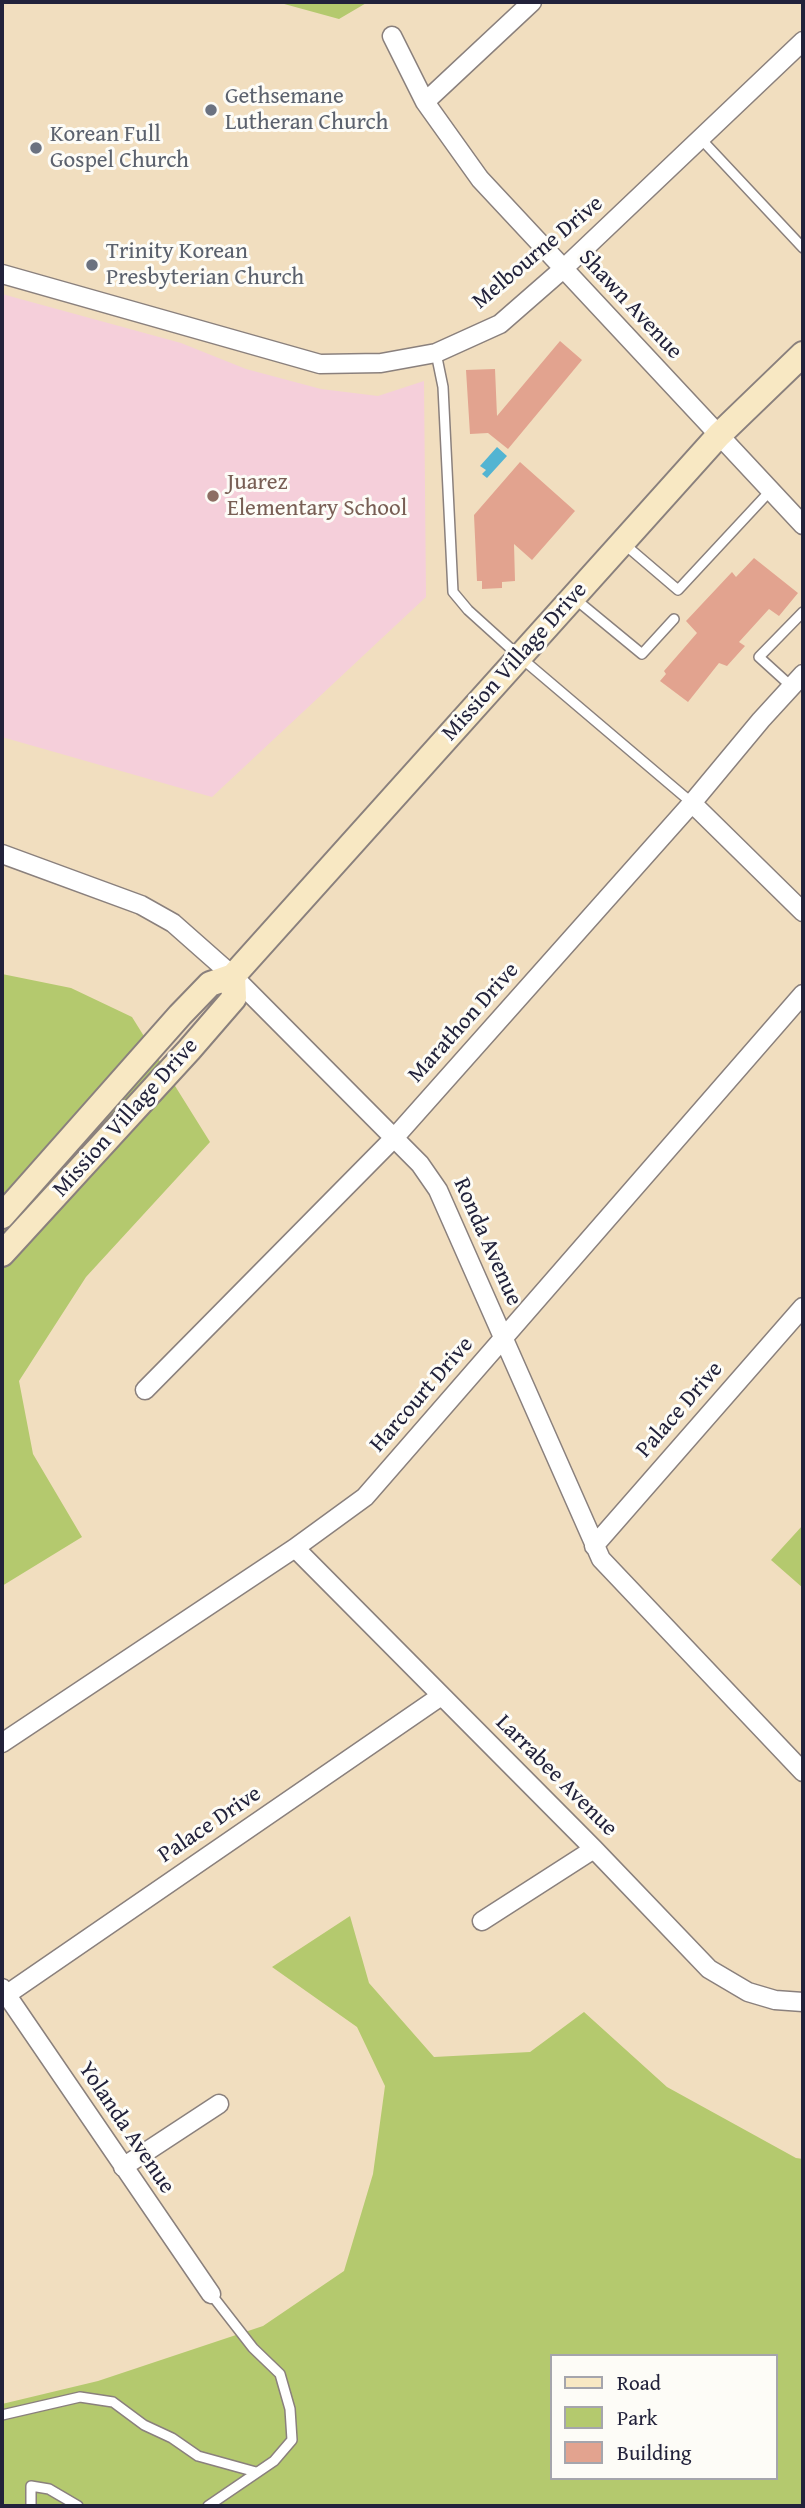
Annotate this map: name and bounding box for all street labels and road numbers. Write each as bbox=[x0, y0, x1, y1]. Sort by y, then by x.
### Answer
street label: Melbourne Drive bbox=[467, 190, 609, 316]
street label: Shawn Avenue bbox=[572, 245, 688, 365]
street label: Mission Village Drive bbox=[437, 577, 593, 747]
street label: Marathon Drive bbox=[403, 957, 525, 1089]
street label: Mission Village Drive bbox=[48, 1033, 204, 1203]
street label: Ronda Avenue bbox=[447, 1174, 527, 1310]
street label: Harcourt Drive bbox=[364, 1332, 480, 1458]
street label: Palace Drive bbox=[631, 1356, 729, 1464]
street label: Larrabee Avenue bbox=[489, 1709, 623, 1843]
street label: Palace Drive bbox=[153, 1781, 267, 1869]
street label: Yolanda Avenue bbox=[72, 2057, 180, 2199]

